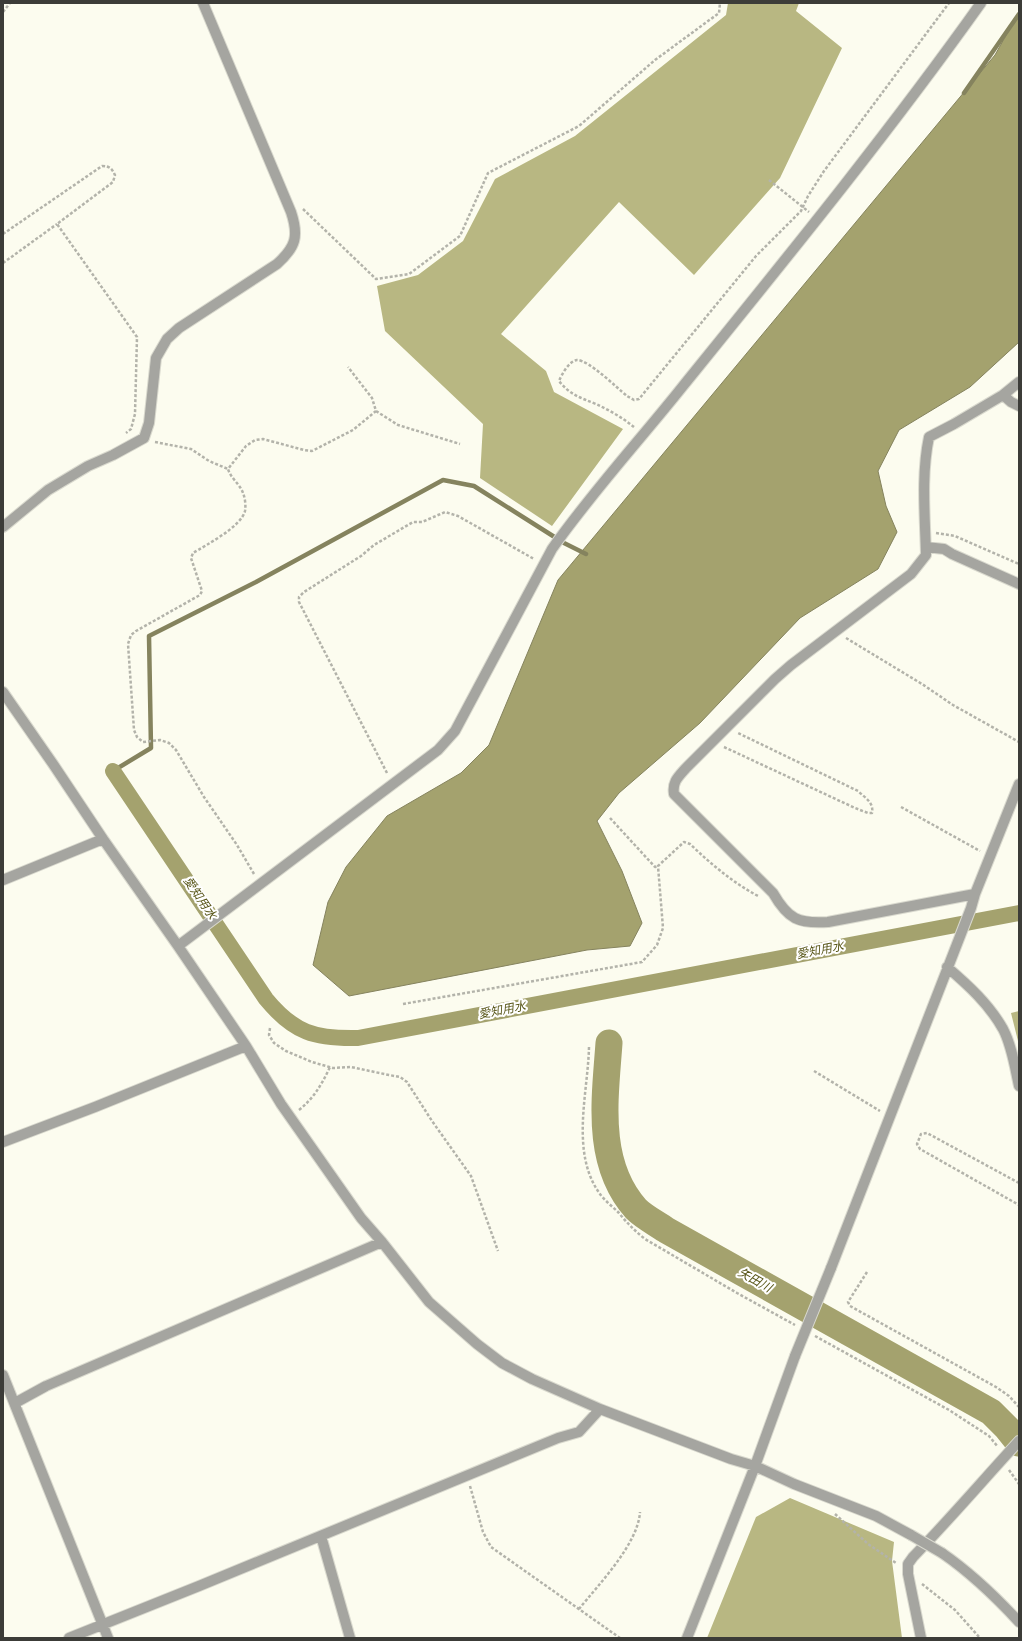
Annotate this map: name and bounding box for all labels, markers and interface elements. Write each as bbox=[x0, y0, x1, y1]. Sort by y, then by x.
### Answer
water label: 愛知用水 bbox=[181, 874, 220, 923]
water label: 愛知用水 bbox=[795, 938, 847, 961]
water label: 愛知用水 bbox=[477, 998, 529, 1021]
water label: 矢田川 bbox=[736, 1265, 776, 1296]

